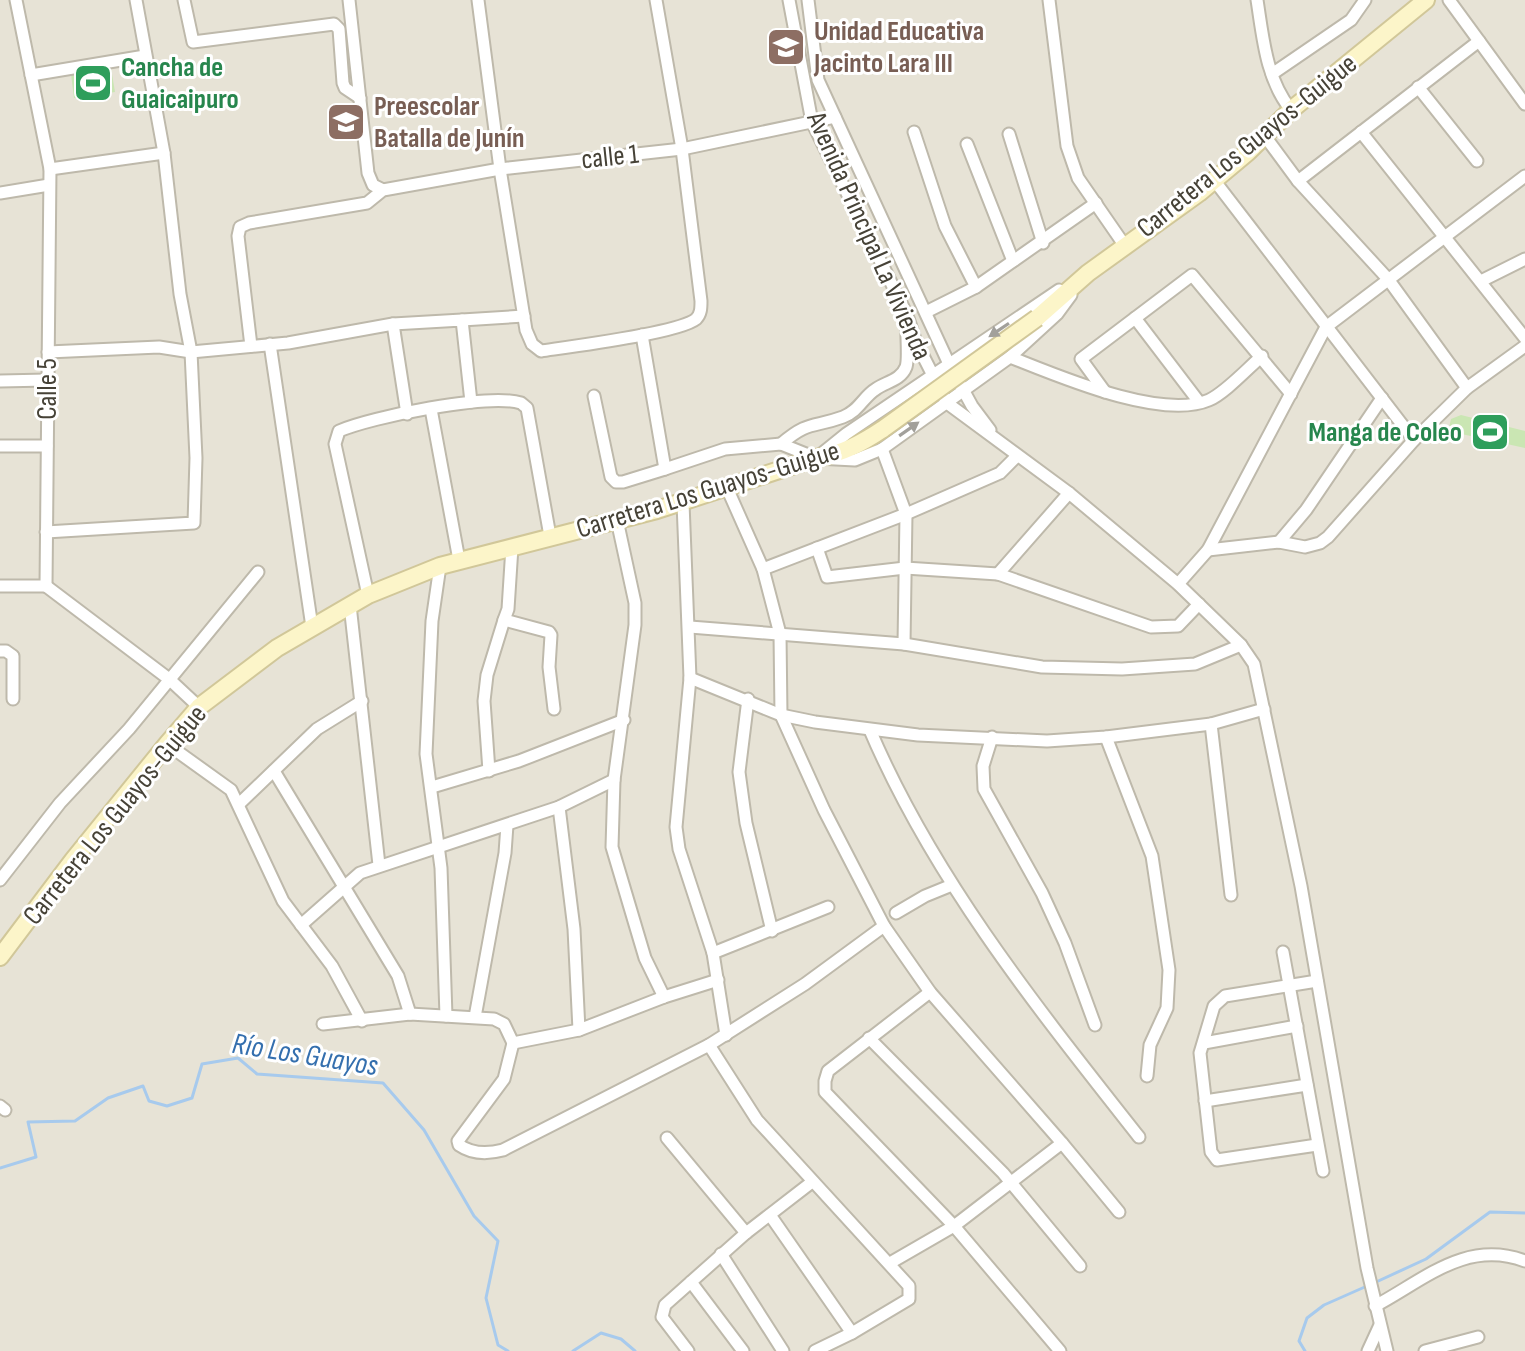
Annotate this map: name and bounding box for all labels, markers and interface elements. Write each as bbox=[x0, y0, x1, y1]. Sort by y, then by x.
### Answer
place label: Unidad Educativa Jacinto Lara III bbox=[813, 15, 984, 80]
school or university icon: Unidad Educativa Jacinto Lara III bbox=[765, 26, 807, 68]
street label: Carretera Los Guayos-Guigue bbox=[1130, 47, 1364, 245]
place label: Cancha de Guaicaipuro bbox=[121, 51, 239, 116]
sports icon: Cancha de Guaicaipuro bbox=[72, 62, 114, 104]
place label: Preescolar Batalla de Junín bbox=[374, 90, 524, 155]
school or university icon: Preescolar Batalla de Junín bbox=[325, 101, 367, 143]
street label: Avenida Principal La Vivienda bbox=[799, 106, 939, 365]
street label: calle 1 bbox=[580, 138, 641, 176]
one-way arrow bbox=[988, 323, 1009, 338]
street label: Calle 5 bbox=[31, 358, 64, 420]
sports icon: Manga de Coleo bbox=[1469, 411, 1511, 453]
place label: Manga de Coleo bbox=[1308, 416, 1462, 449]
one-way arrow bbox=[899, 422, 920, 437]
street label: Carretera Los Guayos-Guigue bbox=[573, 434, 843, 546]
street label: Carretera Los Guayos-Guigue bbox=[16, 698, 214, 932]
water label: Río Los Guayos bbox=[230, 1026, 381, 1084]

